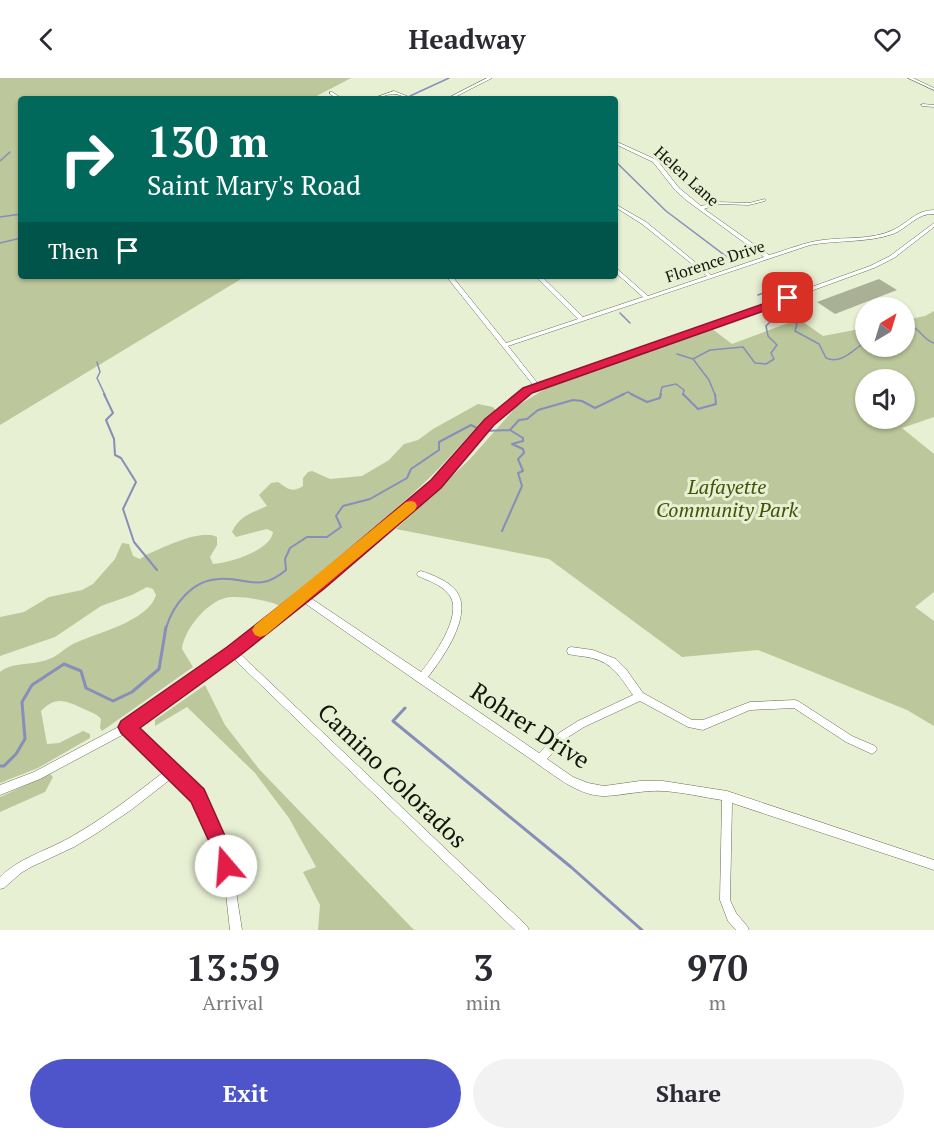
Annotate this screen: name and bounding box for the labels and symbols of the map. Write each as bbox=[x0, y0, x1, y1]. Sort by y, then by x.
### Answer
street label: Helen Lane bbox=[650, 141, 724, 211]
street label: Florence Drive bbox=[662, 235, 768, 287]
pin bbox=[762, 272, 813, 323]
north arrow bbox=[855, 297, 915, 357]
park label: Lafayette Community Park bbox=[656, 473, 798, 523]
street label: Rohrer Drive bbox=[465, 675, 596, 776]
street label: Camino Colorados bbox=[311, 696, 474, 855]
position arrow bbox=[194, 834, 258, 898]

